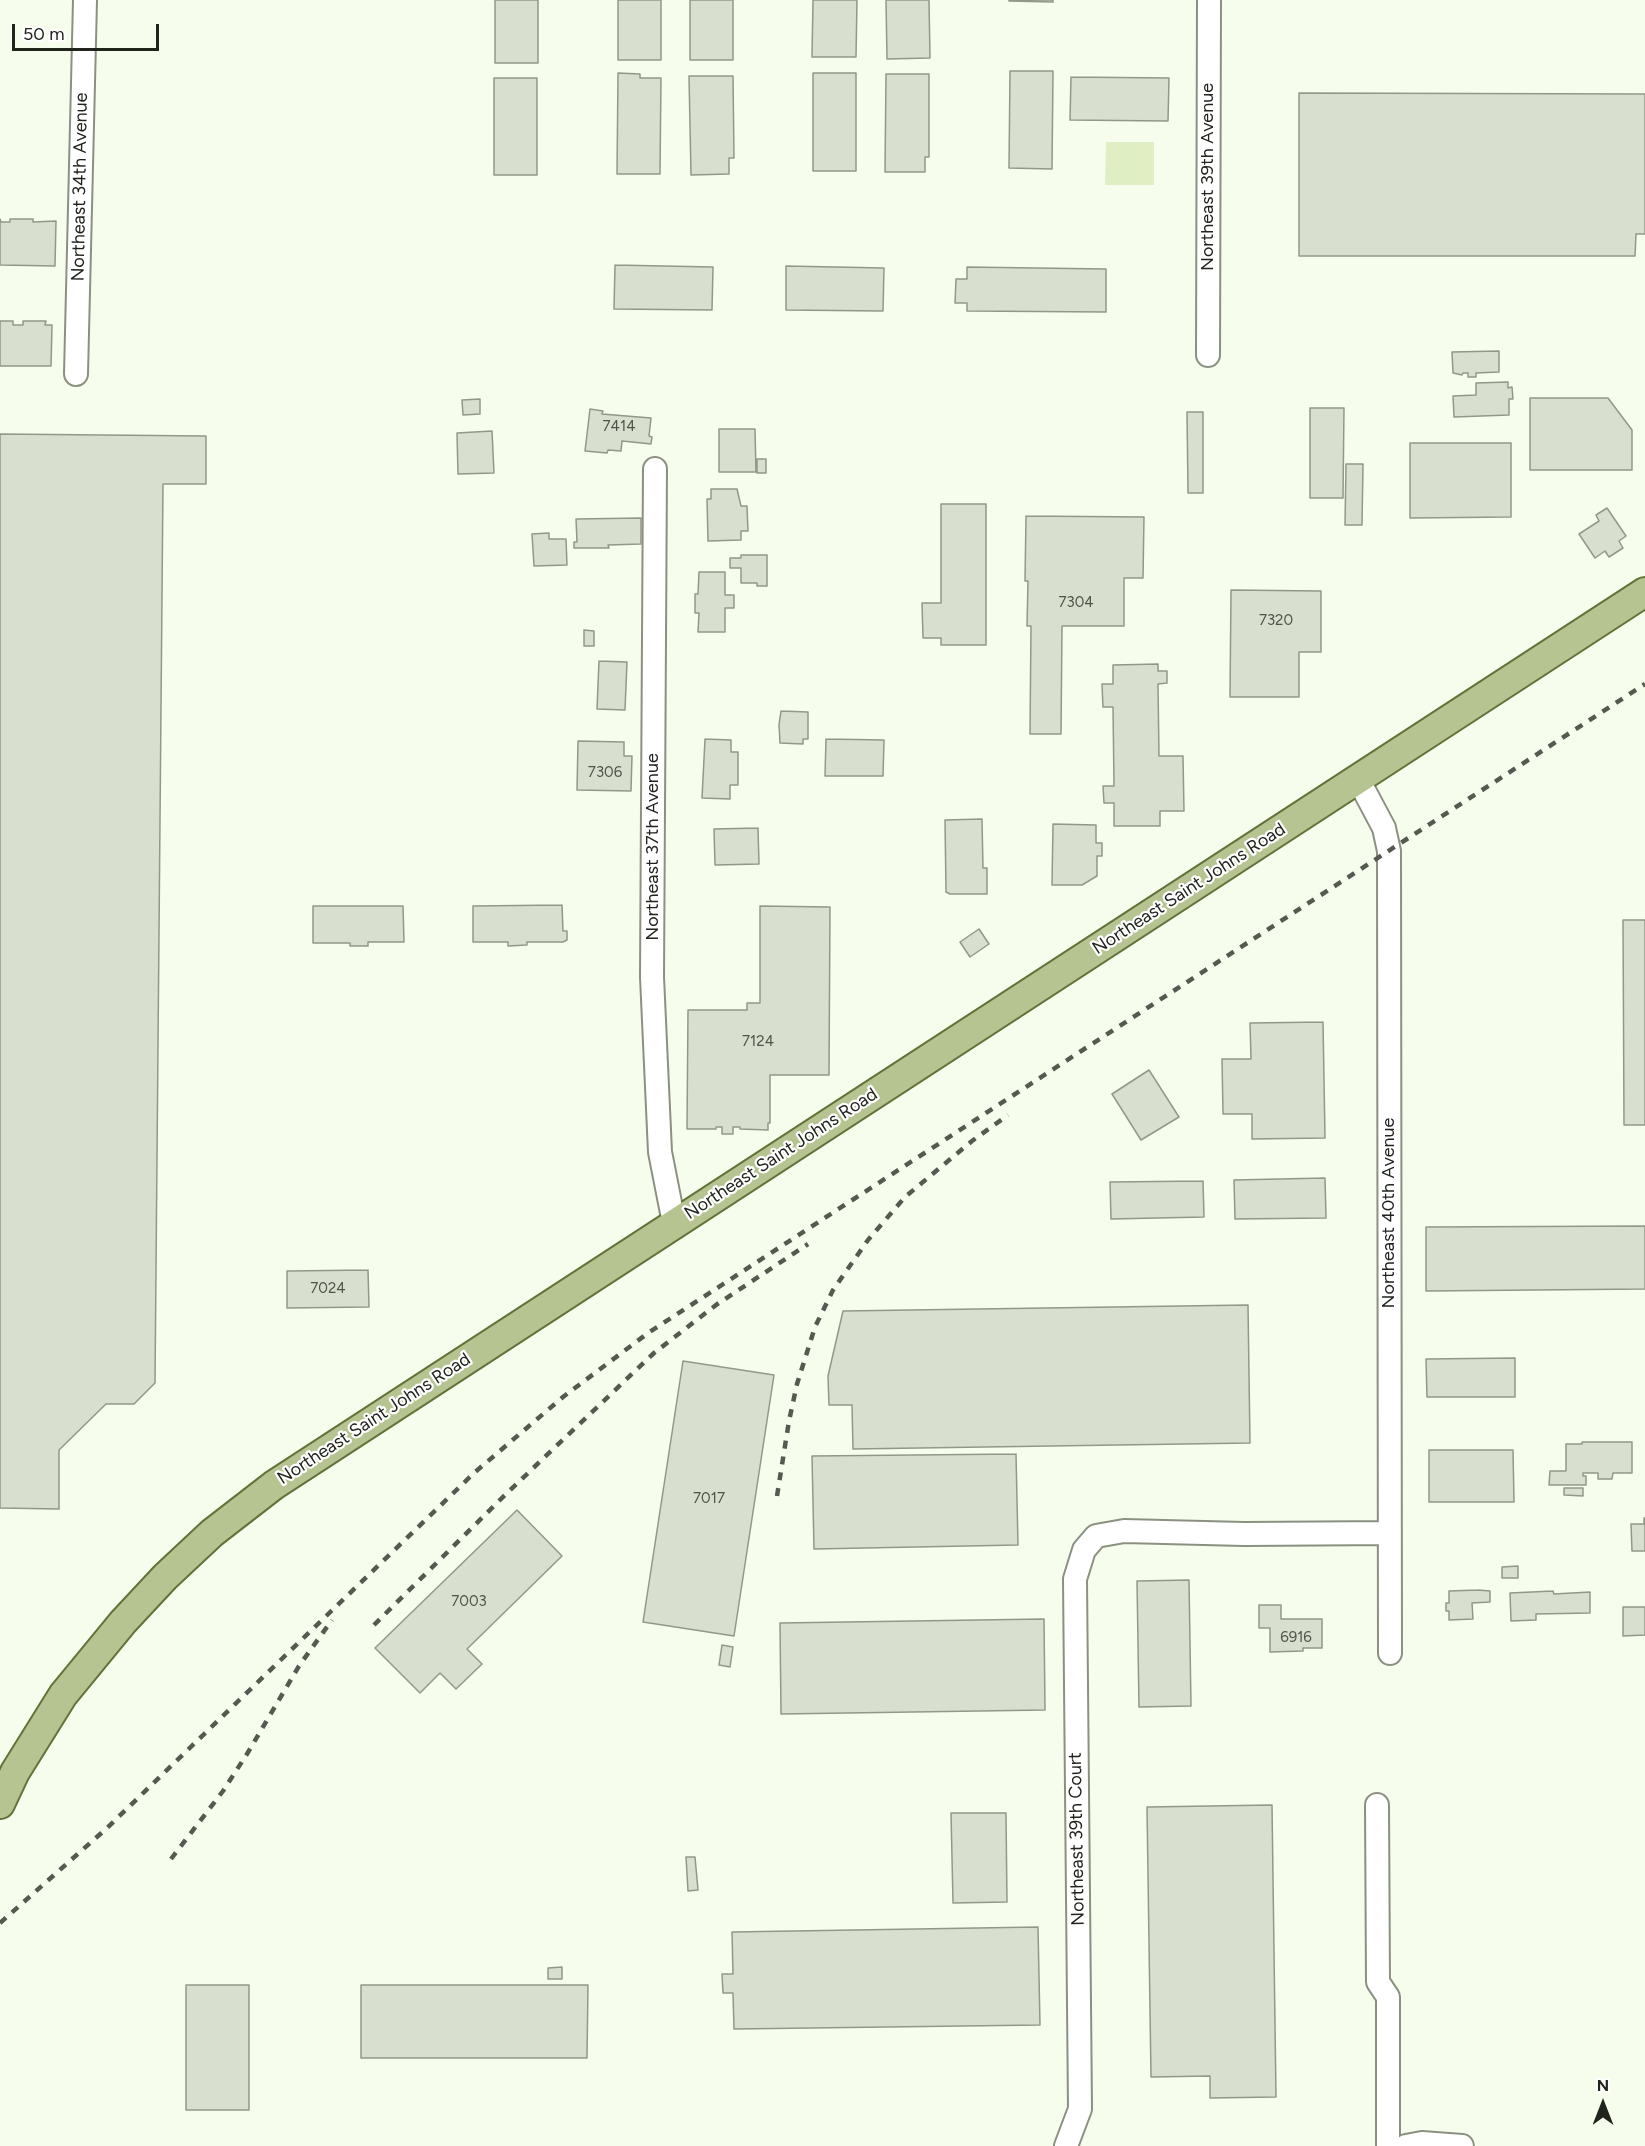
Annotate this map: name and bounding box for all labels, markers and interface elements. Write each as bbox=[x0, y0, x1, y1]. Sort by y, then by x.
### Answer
scale bar bbox=[15, 12, 162, 50]
text: 50 m bbox=[23, 23, 65, 45]
street label: Northeast 39th Avenue bbox=[1197, 83, 1219, 271]
street label: Northeast 34th Avenue bbox=[68, 92, 92, 282]
house number: 7414 bbox=[603, 418, 635, 436]
house number: 7304 bbox=[1058, 594, 1094, 612]
house number: 7320 bbox=[1259, 612, 1293, 630]
street label: Northeast 37th Avenue bbox=[642, 753, 664, 941]
house number: 7306 bbox=[588, 764, 622, 782]
street label: Northeast Saint Johns Road bbox=[1088, 818, 1290, 960]
house number: 7124 bbox=[742, 1033, 774, 1051]
street label: Northeast Saint Johns Road bbox=[680, 1083, 882, 1225]
street label: Northeast 40th Avenue bbox=[1378, 1118, 1400, 1308]
house number: 7024 bbox=[310, 1280, 346, 1298]
street label: Northeast Saint Johns Road bbox=[273, 1348, 475, 1490]
house number: 7017 bbox=[693, 1490, 725, 1508]
house number: 7003 bbox=[451, 1593, 487, 1611]
house number: 6916 bbox=[1280, 1629, 1312, 1647]
street label: Northeast 39th Court bbox=[1065, 1752, 1089, 1926]
north arrow bbox=[1573, 2074, 1633, 2134]
text: N bbox=[1597, 2076, 1609, 2095]

